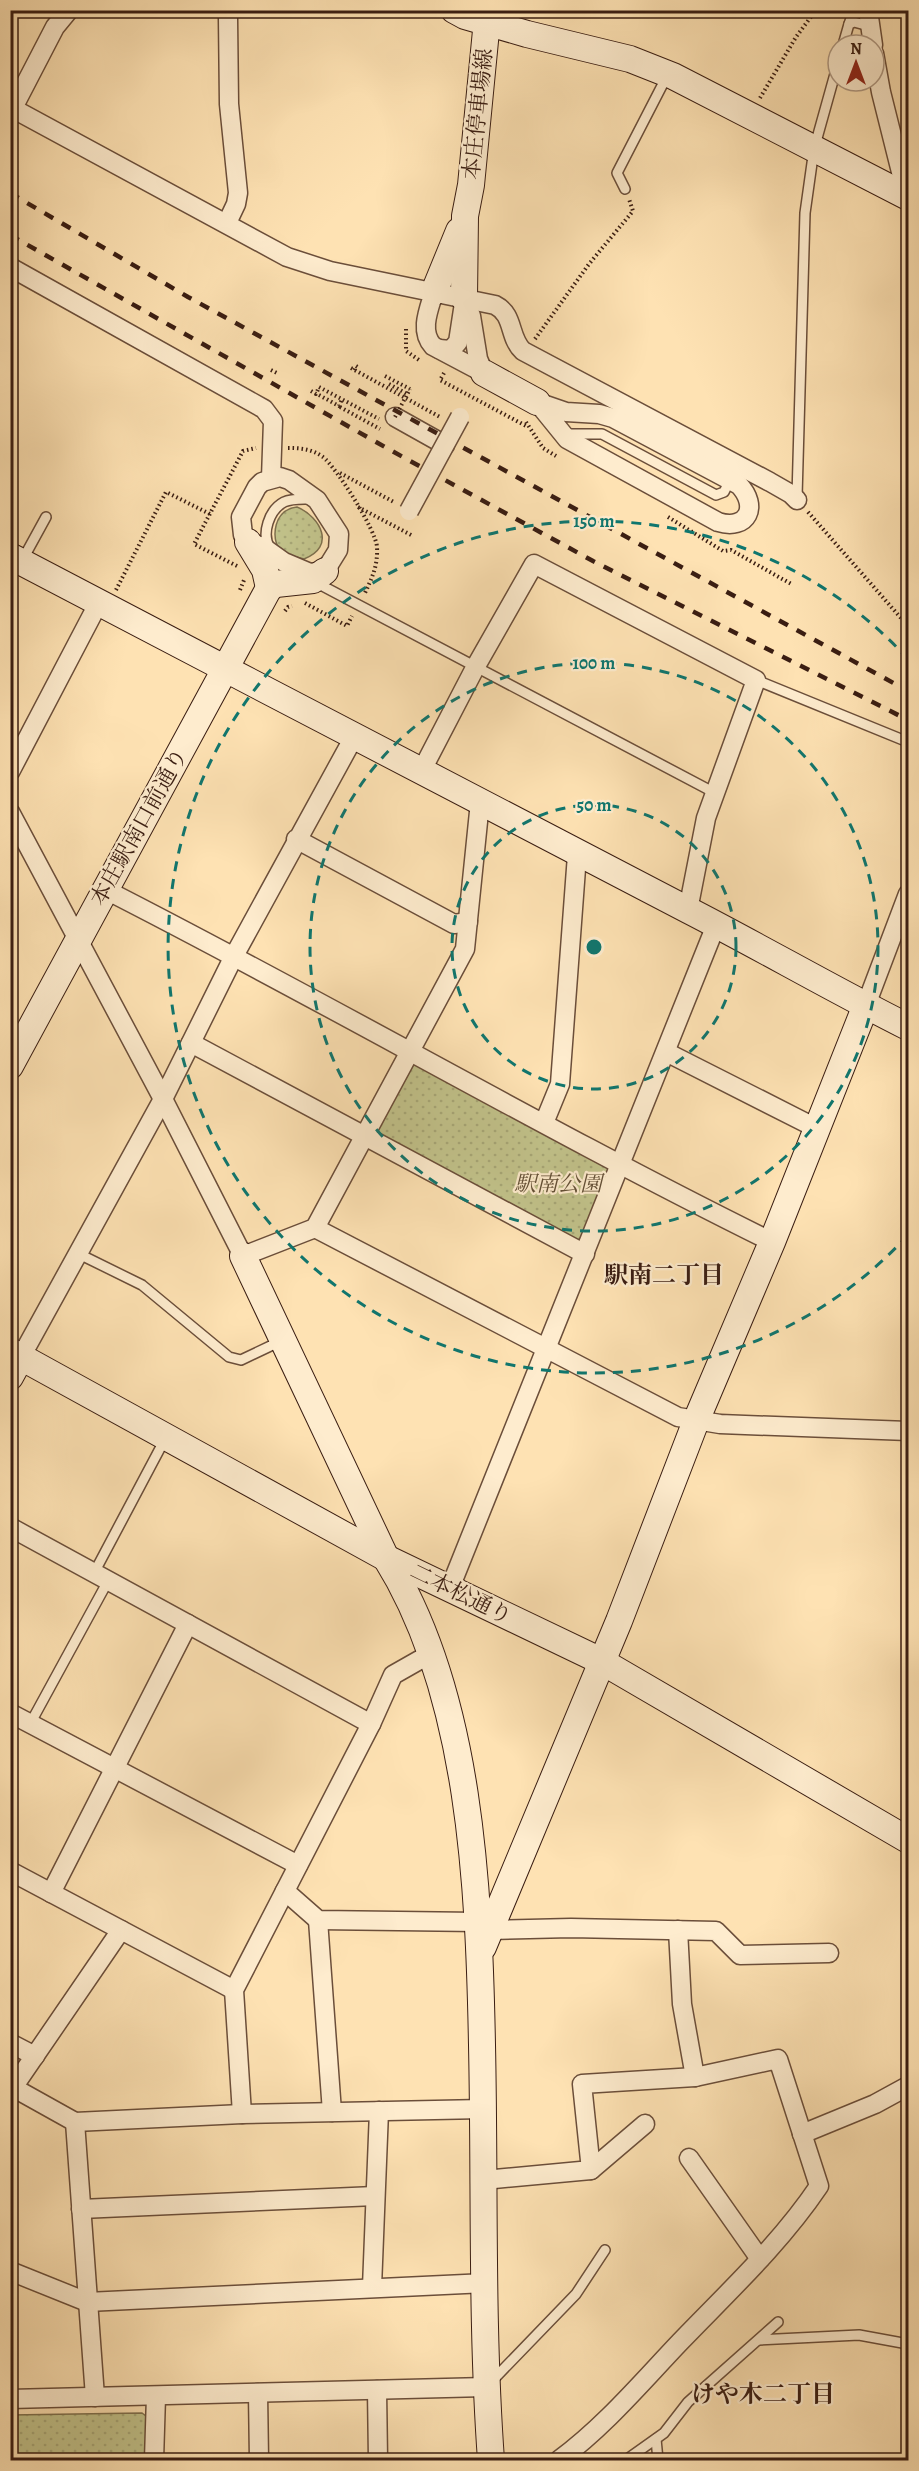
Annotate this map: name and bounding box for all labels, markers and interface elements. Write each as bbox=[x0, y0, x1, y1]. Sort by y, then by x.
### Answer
north arrow bbox=[826, 33, 886, 93]
text: N bbox=[850, 38, 862, 60]
street label: 本庄停車場線 bbox=[456, 47, 500, 181]
text: 150 m bbox=[573, 509, 615, 533]
text: 100 m bbox=[573, 651, 615, 675]
street label: 本庄駅南口前通り bbox=[83, 743, 195, 911]
text: 50 m bbox=[577, 793, 611, 817]
centre of rings bbox=[584, 937, 604, 957]
park label: 駅南公園 bbox=[514, 1169, 605, 1199]
district label: 駅南二丁目 bbox=[604, 1259, 724, 1291]
street label: 二本松通り bbox=[405, 1556, 517, 1632]
district label: けや木二丁目 bbox=[691, 2378, 835, 2410]

